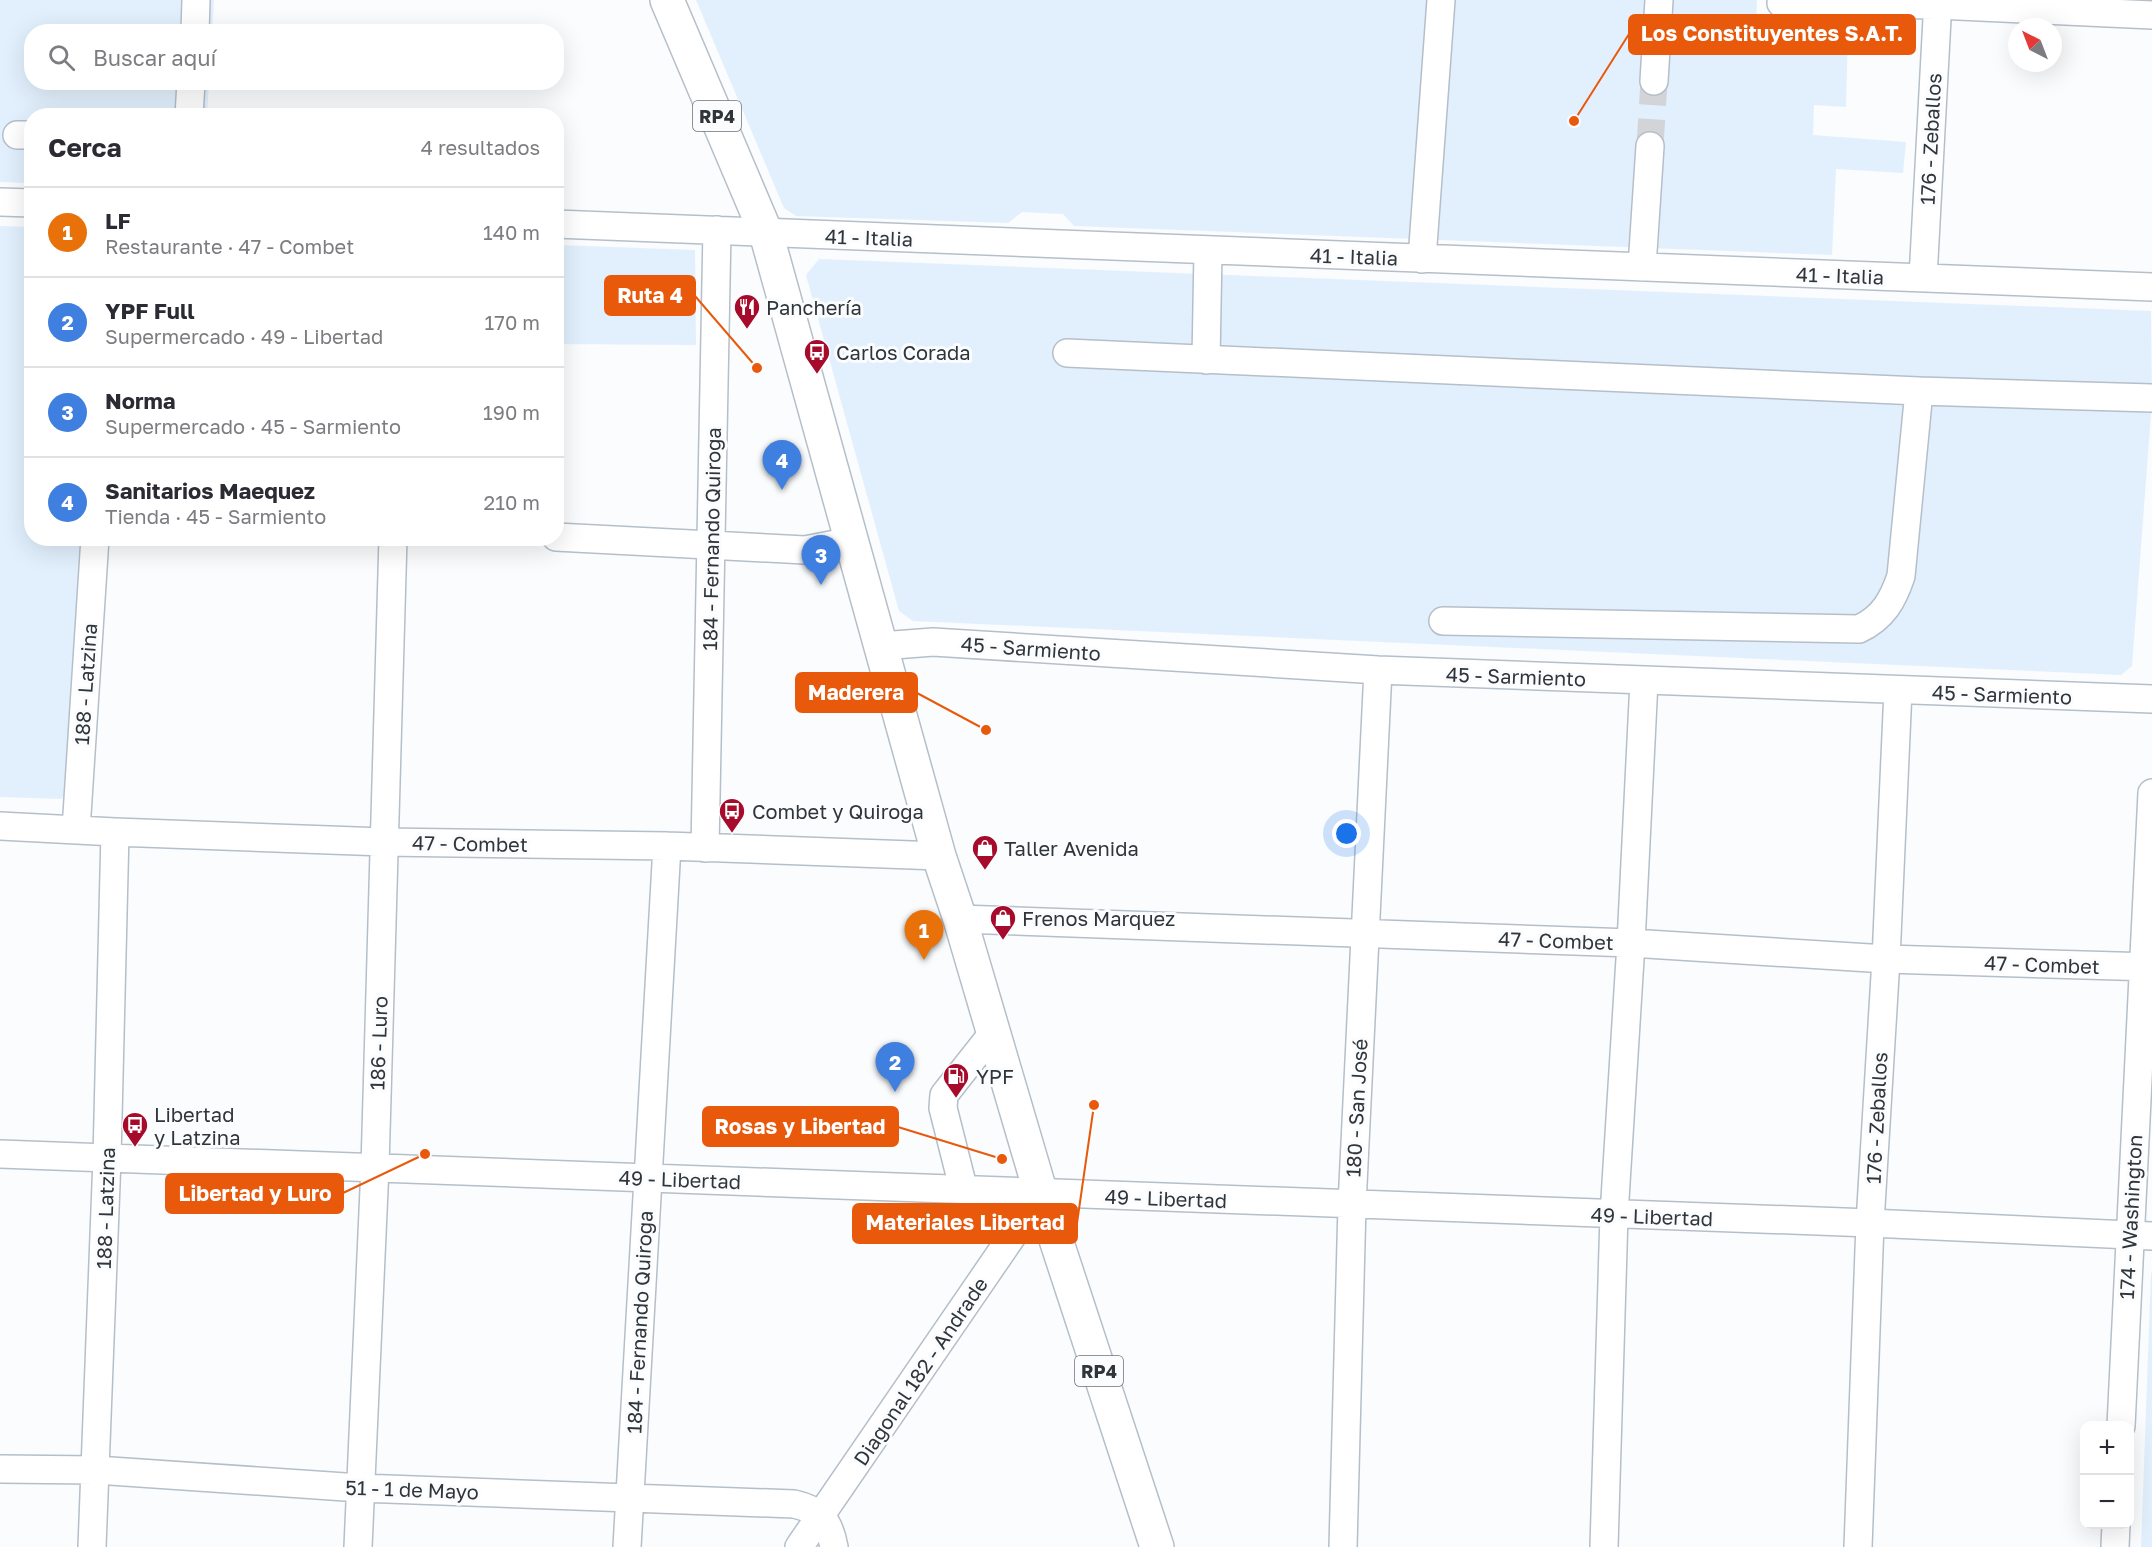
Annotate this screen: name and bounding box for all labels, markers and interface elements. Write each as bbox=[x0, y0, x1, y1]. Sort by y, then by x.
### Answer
callout: Los Constituyentes S.A.T. bbox=[1629, 15, 1915, 54]
north arrow bbox=[2008, 18, 2062, 72]
text: Los Constituyentes S.A.T. bbox=[1641, 20, 1903, 46]
search box bbox=[24, 24, 564, 90]
icon: search bbox=[45, 41, 78, 74]
text: Buscar aquí bbox=[93, 44, 216, 71]
street label: 176 - Zeballos bbox=[1915, 72, 1945, 206]
road number: RP4 bbox=[693, 101, 741, 131]
text: Cerca bbox=[48, 132, 122, 163]
text: 4 resultados bbox=[421, 135, 540, 159]
text: LF bbox=[105, 207, 131, 234]
text: 1 bbox=[62, 220, 73, 244]
text: 140 m bbox=[483, 220, 540, 244]
street label: 41 - Italia bbox=[825, 223, 913, 251]
text: Restaurante · 47 - Combet bbox=[105, 234, 354, 258]
street label: 41 - Italia bbox=[1310, 242, 1398, 270]
street label: 41 - Italia bbox=[1796, 261, 1884, 289]
callout: Ruta 4 bbox=[605, 276, 695, 315]
text: Ruta 4 bbox=[617, 282, 683, 308]
restaurant icon: Panchería bbox=[732, 292, 762, 330]
place label: Panchería bbox=[766, 295, 862, 319]
text: YPF Full bbox=[105, 297, 195, 324]
text: 2 bbox=[61, 310, 74, 334]
text: 170 m bbox=[485, 310, 540, 334]
text: Supermercado · 49 - Libertad bbox=[105, 324, 383, 348]
bus stop icon: Carlos Corada bbox=[802, 337, 832, 375]
place label: Carlos Corada bbox=[836, 340, 971, 364]
text: Norma bbox=[105, 387, 176, 414]
text: 3 bbox=[61, 400, 74, 424]
text: 190 m bbox=[483, 400, 540, 424]
text: Supermercado · 45 - Sarmiento bbox=[105, 414, 401, 438]
street label: 184 - Fernando Quiroga bbox=[697, 427, 725, 651]
pin: 4 bbox=[762, 440, 802, 490]
text: Sanitarios Maequez bbox=[105, 477, 315, 504]
text: 4 bbox=[61, 490, 74, 514]
text: 210 m bbox=[484, 490, 540, 514]
text: Tienda · 45 - Sarmiento bbox=[105, 504, 326, 528]
pin: 3 bbox=[802, 536, 840, 585]
street label: 188 - Latzina bbox=[69, 622, 101, 746]
street label: 45 - Sarmiento bbox=[960, 631, 1102, 665]
street label: 45 - Sarmiento bbox=[1446, 662, 1586, 690]
callout: Maderera bbox=[796, 673, 917, 712]
text: Maderera bbox=[808, 679, 904, 705]
street label: 45 - Sarmiento bbox=[1932, 680, 2072, 708]
bus stop icon: Combet y Quiroga bbox=[717, 796, 747, 834]
place label: Combet y Quiroga bbox=[752, 799, 924, 823]
your location bbox=[1332, 819, 1361, 848]
street label: 47 - Combet bbox=[412, 830, 528, 856]
shop icon: Taller Avenida bbox=[970, 833, 1000, 871]
place label: Taller Avenida bbox=[1004, 836, 1139, 860]
shop icon: Frenos Marquez bbox=[988, 903, 1018, 941]
place label: Frenos Marquez bbox=[1022, 906, 1175, 930]
pin: 1 bbox=[904, 910, 944, 960]
street label: 47 - Combet bbox=[1498, 926, 1614, 954]
street label: 47 - Combet bbox=[1984, 950, 2100, 978]
street label: 186 - Luro bbox=[364, 995, 392, 1091]
street label: 180 - San José bbox=[1340, 1038, 1372, 1178]
pin: 2 bbox=[876, 1042, 914, 1092]
street label: 176 - Zeballos bbox=[1861, 1051, 1891, 1185]
fuel station icon: YPF bbox=[941, 1061, 971, 1099]
place label: YPF bbox=[976, 1064, 1014, 1088]
place label: Libertad y Latzina bbox=[154, 1102, 240, 1149]
callout: Rosas y Libertad bbox=[703, 1107, 898, 1146]
bus stop icon: Libertad y Latzina bbox=[120, 1110, 150, 1148]
text: Rosas y Libertad bbox=[715, 1113, 885, 1139]
street label: 174 - Washington bbox=[2114, 1134, 2146, 1300]
street label: 188 - Latzina bbox=[91, 1147, 119, 1269]
street label: 49 - Libertad bbox=[618, 1165, 742, 1193]
callout: Libertad y Luro bbox=[166, 1174, 343, 1213]
text: Libertad y Luro bbox=[179, 1180, 331, 1206]
street label: 49 - Libertad bbox=[1104, 1184, 1228, 1212]
street label: 49 - Libertad bbox=[1590, 1202, 1714, 1230]
callout: Materiales Libertad bbox=[853, 1204, 1077, 1243]
text: Materiales Libertad bbox=[865, 1209, 1065, 1235]
street label: 184 - Fernando Quiroga bbox=[621, 1210, 657, 1434]
street label: Diagonal 182 - Andrade bbox=[848, 1272, 992, 1470]
road number: RP4 bbox=[1075, 1356, 1123, 1386]
map controls bbox=[2080, 1421, 2134, 1529]
button: + bbox=[2080, 1421, 2134, 1475]
street label: 51 - 1 de Mayo bbox=[345, 1475, 479, 1503]
button: − bbox=[2080, 1475, 2134, 1529]

